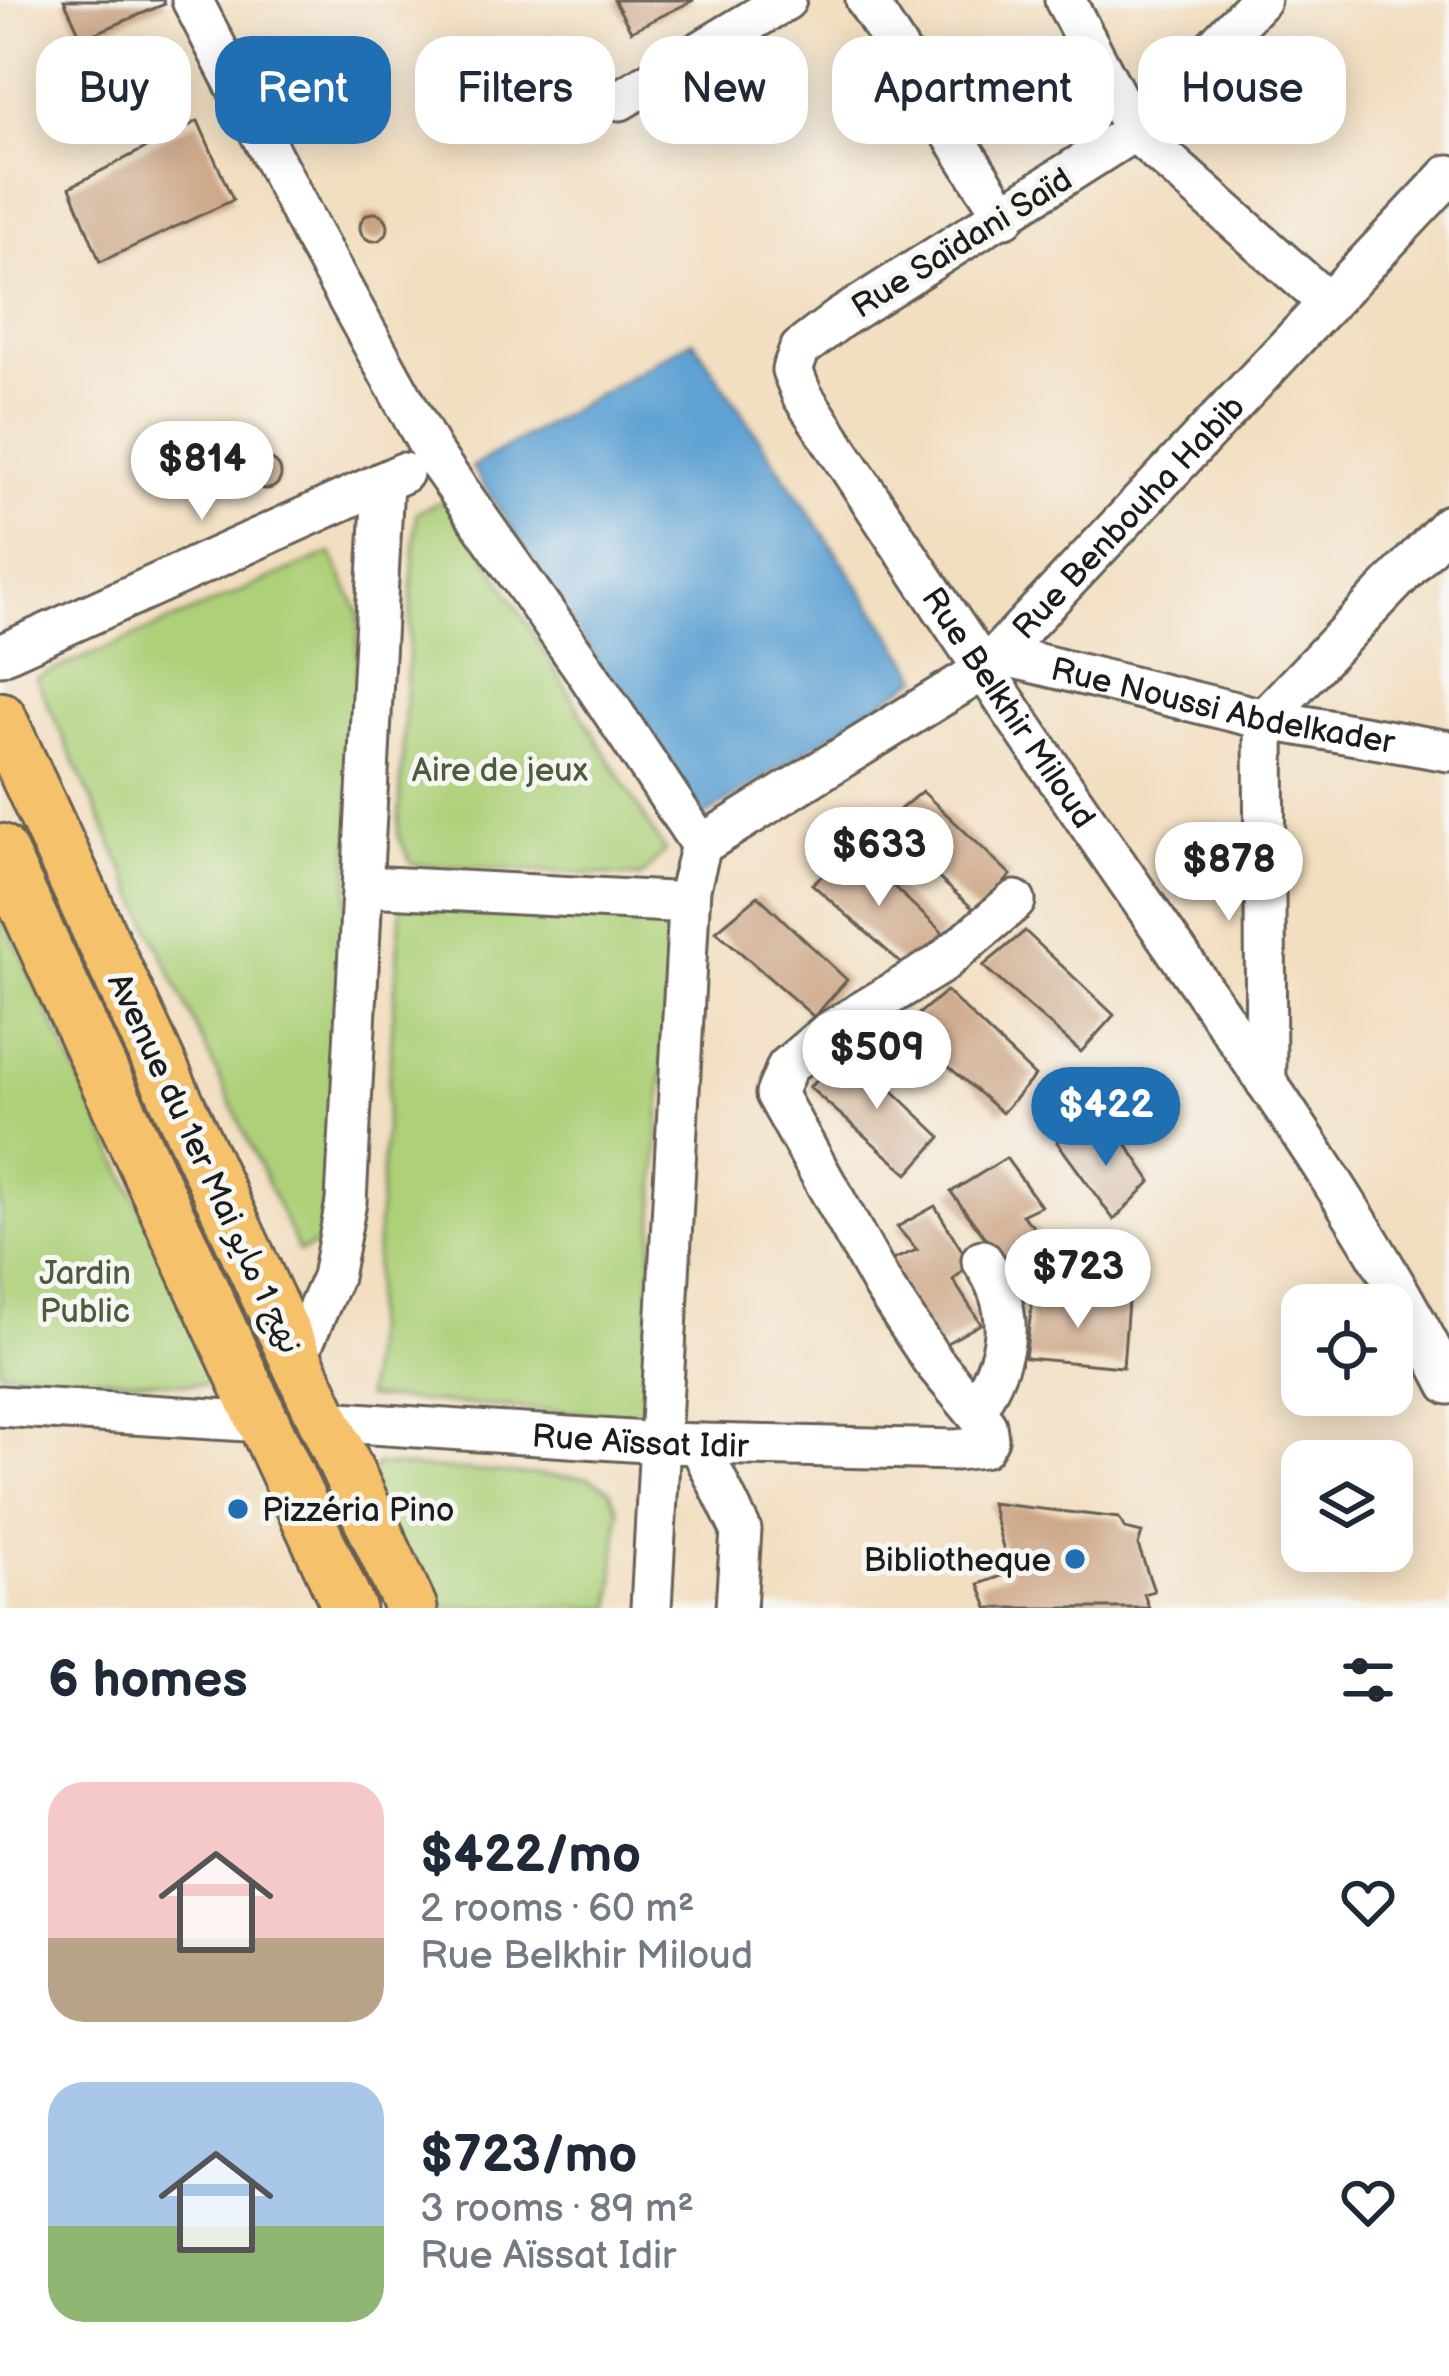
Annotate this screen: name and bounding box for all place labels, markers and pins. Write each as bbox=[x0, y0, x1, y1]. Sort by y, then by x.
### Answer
pin: $814 bbox=[131, 421, 273, 523]
pin: $633 bbox=[808, 807, 950, 909]
pin: $878 bbox=[1158, 822, 1300, 924]
pin: $509 bbox=[806, 1010, 948, 1112]
pin: $422 bbox=[1035, 1067, 1177, 1169]
pin: $723 bbox=[1007, 1229, 1149, 1331]
place label: Pizzéria Pino bbox=[262, 1491, 455, 1531]
marker: Pizzéria Pino bbox=[225, 1496, 251, 1522]
place label: Bibliotheque bbox=[863, 1541, 1051, 1581]
marker: Bibliotheque bbox=[1062, 1546, 1088, 1572]

